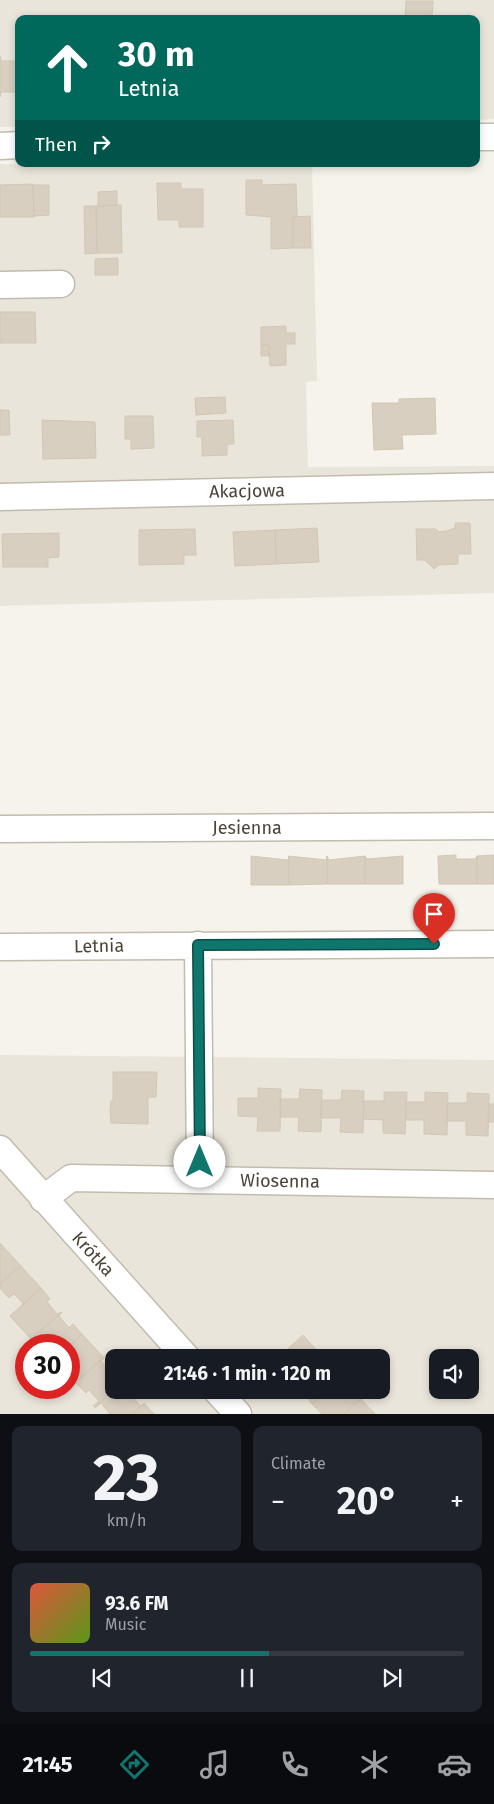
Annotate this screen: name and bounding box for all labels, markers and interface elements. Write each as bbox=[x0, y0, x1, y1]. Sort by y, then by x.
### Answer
text: 30 m bbox=[118, 33, 195, 75]
icon: ahead bbox=[35, 35, 100, 100]
text: Letnia bbox=[118, 75, 179, 102]
icon: right bbox=[87, 130, 115, 158]
text: Then bbox=[35, 133, 77, 156]
street label: Akacjowa bbox=[209, 479, 285, 503]
street label: Jesienna bbox=[212, 817, 282, 839]
pin bbox=[413, 893, 455, 944]
icon: arrive bbox=[420, 900, 448, 928]
street label: Letnia bbox=[74, 935, 124, 957]
position arrow bbox=[173, 1135, 225, 1187]
street label: Wiosenna bbox=[240, 1169, 320, 1193]
street label: Krótka bbox=[67, 1227, 119, 1281]
speed limit sign: 30 bbox=[15, 1334, 80, 1399]
map controls bbox=[429, 1349, 479, 1399]
button: sound bbox=[429, 1349, 479, 1399]
text: 21:46 · 1 min · 120 m bbox=[164, 1362, 331, 1385]
text: 23 bbox=[93, 1439, 160, 1517]
text: Climate bbox=[271, 1454, 326, 1473]
text: 20° bbox=[337, 1478, 398, 1524]
text: − bbox=[271, 1485, 285, 1518]
text: + bbox=[450, 1485, 464, 1518]
text: km/h bbox=[107, 1511, 146, 1530]
text: 93.6 FM bbox=[105, 1592, 168, 1615]
text: Music bbox=[105, 1615, 146, 1634]
icon: previous bbox=[88, 1664, 116, 1692]
icon: pause bbox=[233, 1664, 261, 1692]
icon: next bbox=[378, 1664, 406, 1692]
icon: directions bbox=[117, 1747, 152, 1782]
icon: music bbox=[197, 1747, 232, 1782]
icon: phone bbox=[277, 1747, 312, 1782]
icon: climate bbox=[357, 1747, 392, 1782]
icon: car bbox=[437, 1747, 472, 1782]
text: 21:45 bbox=[22, 1751, 73, 1778]

